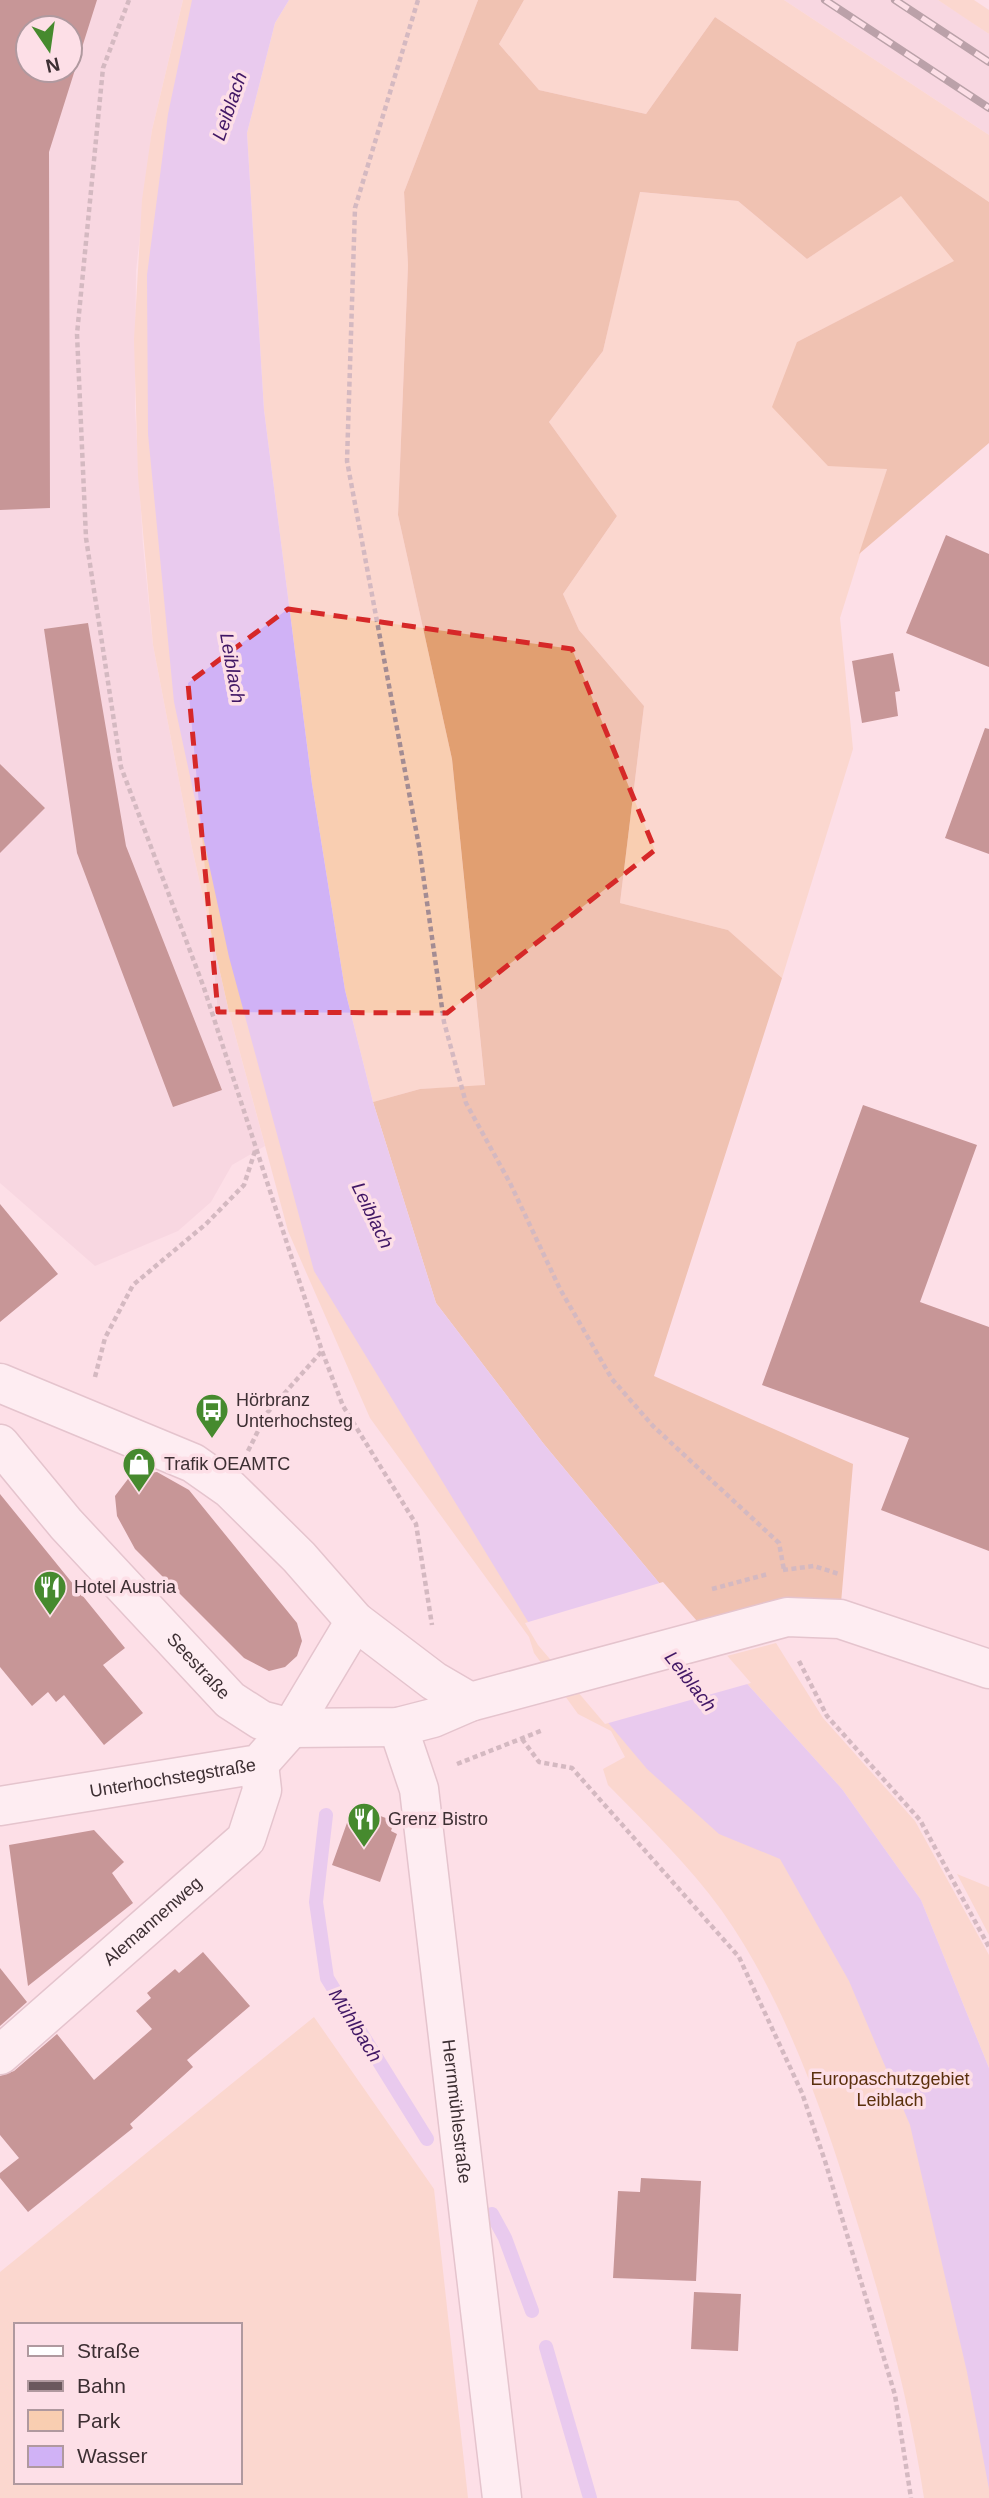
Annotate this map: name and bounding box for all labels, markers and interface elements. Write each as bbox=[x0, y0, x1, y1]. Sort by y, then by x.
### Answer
north arrow bbox=[14, 14, 84, 84]
text: N bbox=[44, 53, 62, 77]
water label: Leiblach bbox=[208, 69, 251, 143]
water label: Leiblach bbox=[216, 631, 249, 705]
water label: Leiblach bbox=[348, 1179, 398, 1252]
place label: Hörbranz Unterhochsteg bbox=[236, 1390, 353, 1431]
bus stop icon: Hörbranz Unterhochsteg bbox=[193, 1391, 231, 1440]
shop icon: Trafik OEAMTC bbox=[120, 1445, 158, 1494]
place label: Trafik OEAMTC bbox=[164, 1454, 290, 1474]
restaurant icon: Hotel Austria bbox=[31, 1568, 69, 1617]
place label: Hotel Austria bbox=[74, 1577, 177, 1597]
street label: Seestraße bbox=[163, 1629, 234, 1703]
water label: Leiblach bbox=[661, 1647, 721, 1716]
street label: Unterhochstegstraße bbox=[88, 1755, 257, 1801]
restaurant icon: Grenz Bistro bbox=[345, 1800, 383, 1849]
place label: Grenz Bistro bbox=[388, 1809, 488, 1829]
street label: Alemannenweg bbox=[99, 1873, 206, 1970]
water label: Mühlbach bbox=[325, 1985, 386, 2066]
street label: Herrnmühlestraße bbox=[438, 2038, 475, 2185]
park label: Europaschutzgebiet Leiblach bbox=[810, 2069, 970, 2110]
legend bbox=[14, 2323, 242, 2484]
text: Straße bbox=[77, 2339, 140, 2362]
text: Bahn bbox=[77, 2374, 126, 2397]
text: Park bbox=[77, 2409, 121, 2432]
text: Wasser bbox=[77, 2444, 147, 2467]

